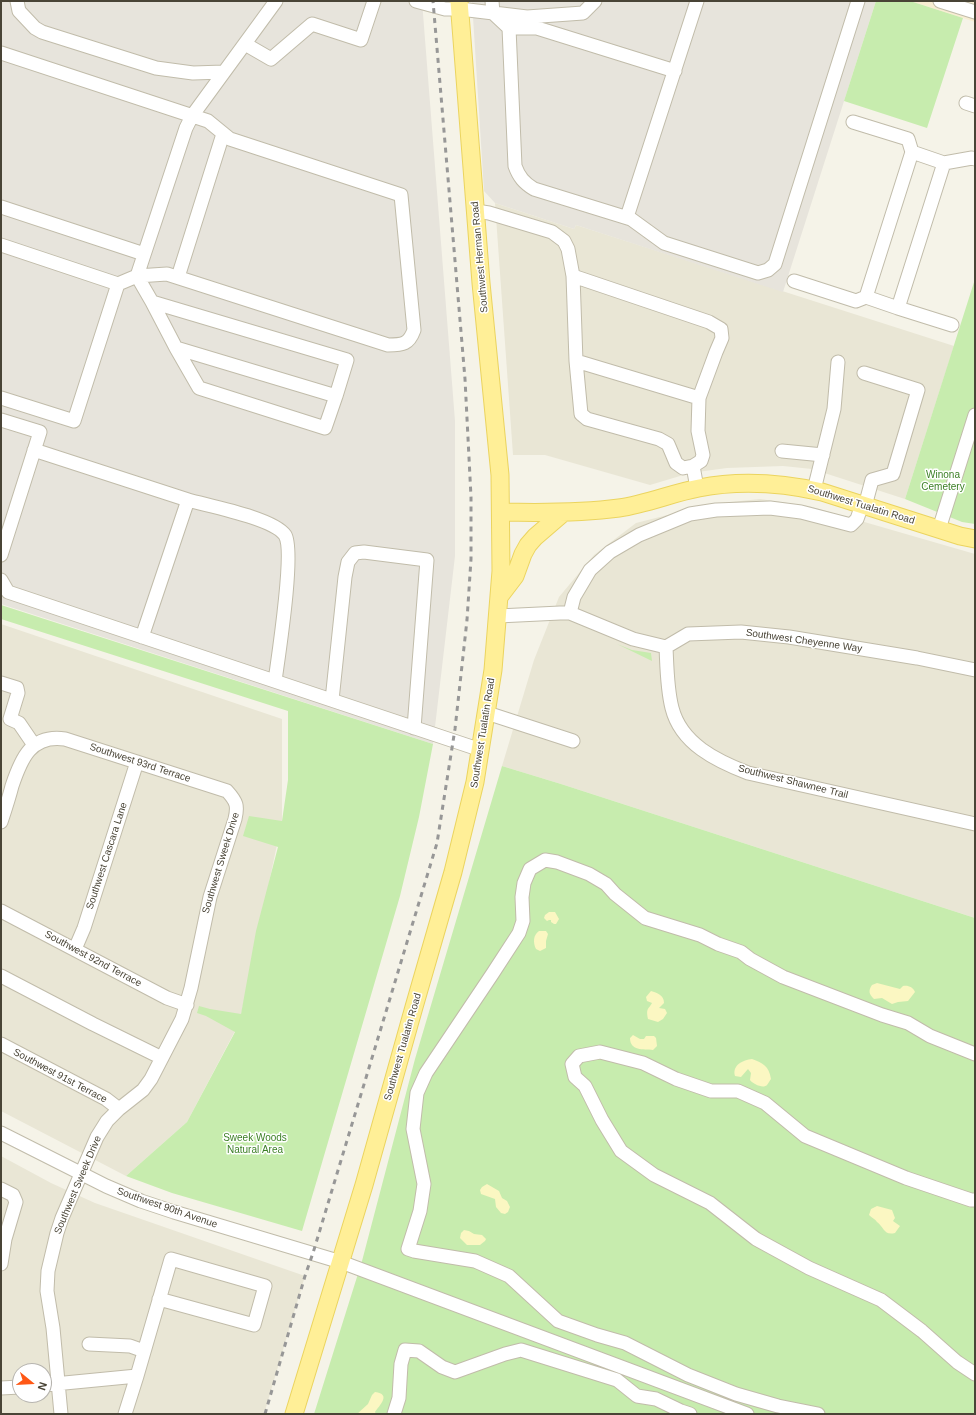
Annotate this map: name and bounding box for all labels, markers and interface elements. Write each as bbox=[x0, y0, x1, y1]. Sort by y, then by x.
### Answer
street label: Southwest Herman Road bbox=[469, 201, 491, 313]
park label: Winona Cemetery bbox=[921, 469, 965, 492]
street label: Southwest Tualatin Road bbox=[806, 483, 916, 527]
street label: Southwest Cheyenne Way bbox=[745, 627, 863, 655]
street label: Southwest Tualatin Road bbox=[468, 677, 498, 789]
street label: Southwest 93rd Terrace bbox=[88, 741, 192, 785]
street label: Southwest Shawnee Trail bbox=[737, 763, 849, 801]
street label: Southwest Cascara Lane bbox=[84, 801, 130, 911]
street label: Southwest Sweek Drive bbox=[200, 811, 242, 915]
street label: Southwest 92nd Terrace bbox=[43, 928, 143, 990]
street label: Southwest Tualatin Road bbox=[382, 992, 424, 1102]
street label: Southwest 91st Terrace bbox=[11, 1046, 109, 1106]
park label: Sweek Woods Natural Area bbox=[223, 1132, 287, 1156]
street label: Southwest Sweek Drive bbox=[52, 1134, 104, 1236]
street label: Southwest 90th Avenue bbox=[115, 1185, 219, 1231]
north arrow bbox=[12, 1363, 52, 1403]
text: N bbox=[36, 1381, 49, 1392]

